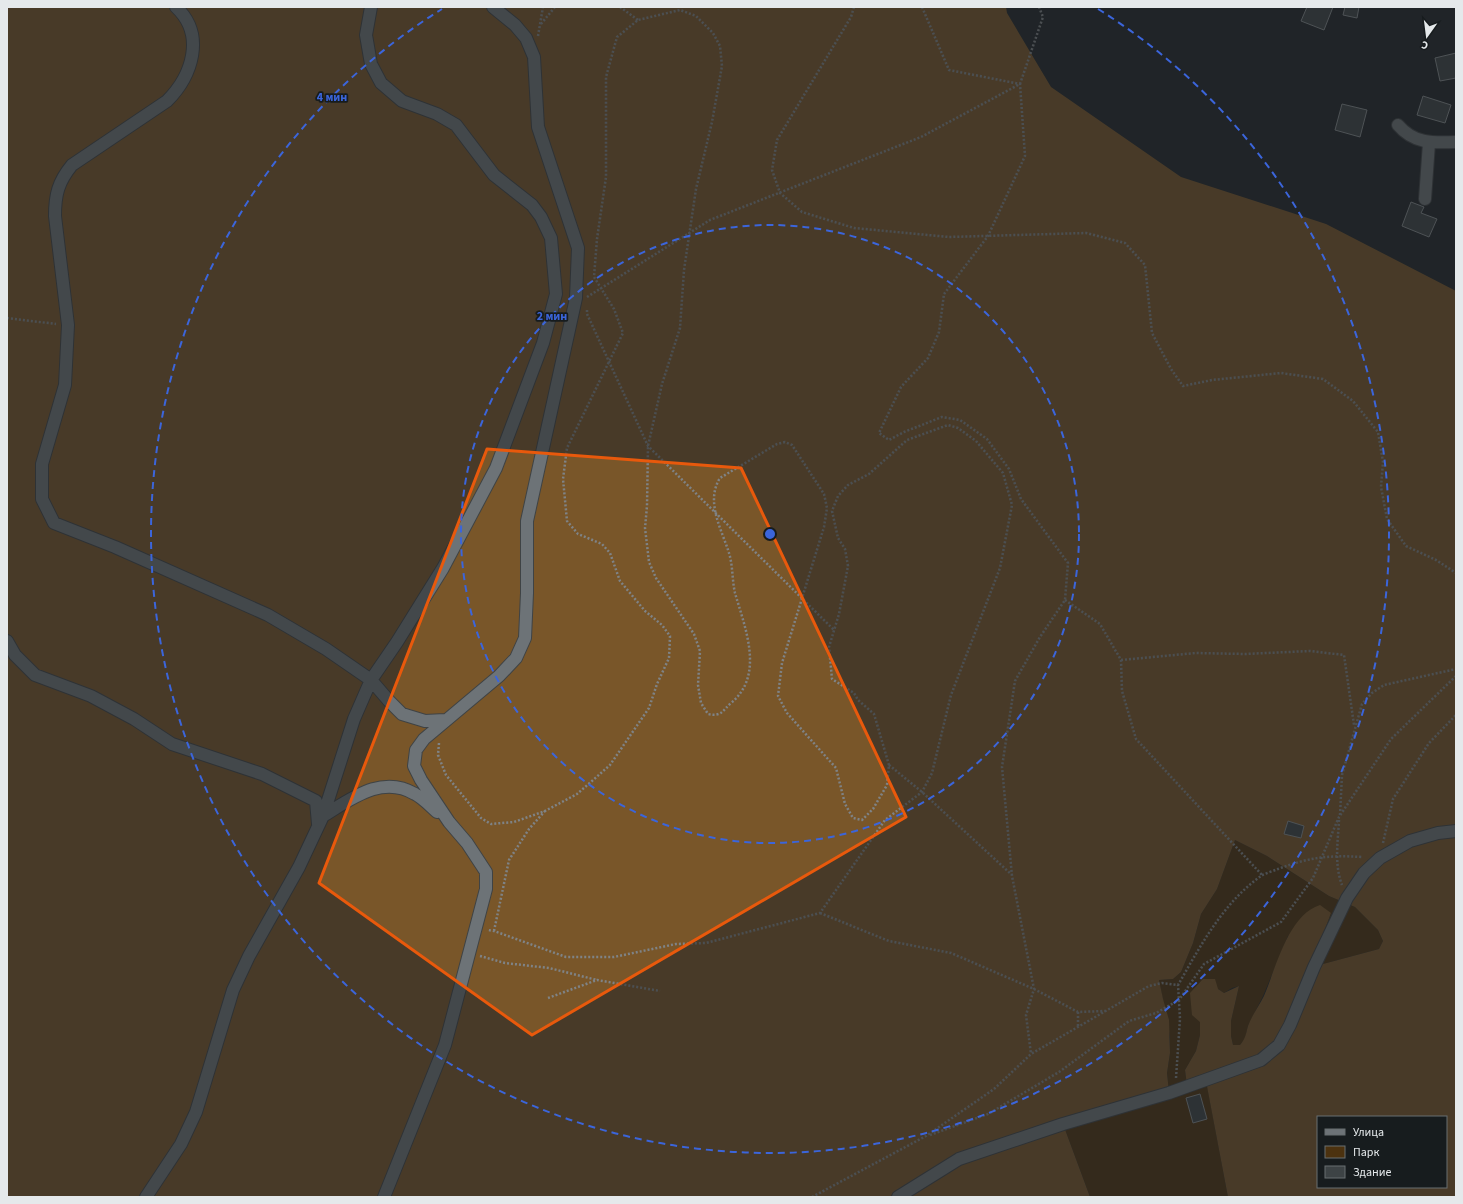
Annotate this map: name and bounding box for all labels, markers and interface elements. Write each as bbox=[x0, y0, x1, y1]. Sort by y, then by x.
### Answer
north arrow bbox=[1407, 16, 1447, 56]
text: С bbox=[1419, 37, 1430, 53]
text: 4 мин bbox=[317, 89, 347, 106]
text: 2 мин bbox=[537, 308, 567, 325]
centre of rings bbox=[763, 527, 777, 541]
legend bbox=[1317, 1116, 1447, 1188]
text: Улица bbox=[1353, 1124, 1384, 1141]
text: Парк bbox=[1353, 1144, 1379, 1161]
text: Здание bbox=[1353, 1164, 1392, 1181]

